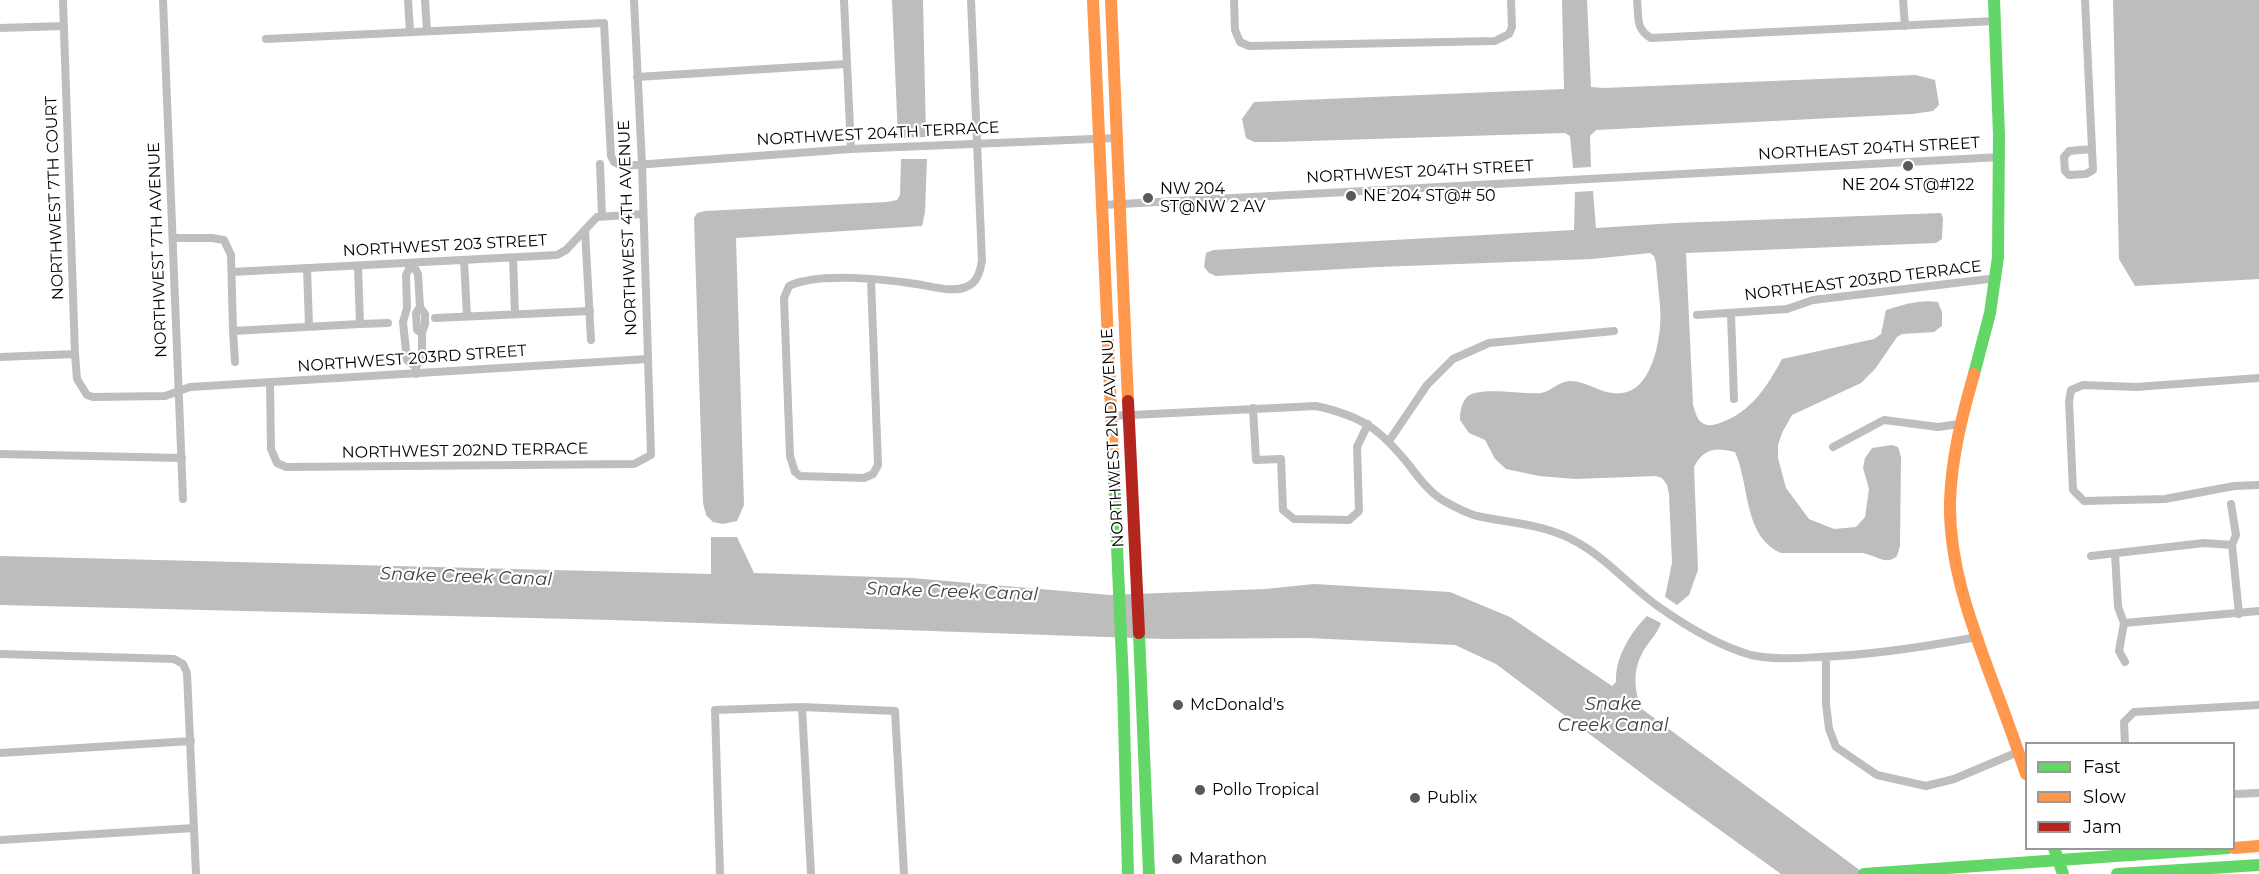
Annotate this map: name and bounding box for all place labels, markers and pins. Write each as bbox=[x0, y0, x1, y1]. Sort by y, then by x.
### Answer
marker: NE 204 ST@#122 bbox=[1901, 159, 1915, 173]
place label: NE 204 ST@#122 bbox=[1842, 175, 1974, 195]
place label: NW 204 ST@NW 2 AV bbox=[1160, 179, 1265, 217]
place label: NE 204 ST@# 50 bbox=[1363, 186, 1496, 206]
marker: NE 204 ST@# 50 bbox=[1344, 189, 1358, 203]
marker: NW 204 ST@NW 2 AV bbox=[1141, 191, 1155, 205]
place label: McDonald's bbox=[1190, 695, 1284, 715]
marker: McDonald's bbox=[1171, 698, 1185, 712]
place label: Pollo Tropical bbox=[1212, 780, 1319, 800]
marker: Pollo Tropical bbox=[1193, 783, 1207, 797]
place label: Publix bbox=[1427, 788, 1477, 808]
marker: Publix bbox=[1408, 791, 1422, 805]
place label: Marathon bbox=[1189, 849, 1267, 869]
marker: Marathon bbox=[1170, 852, 1184, 866]

